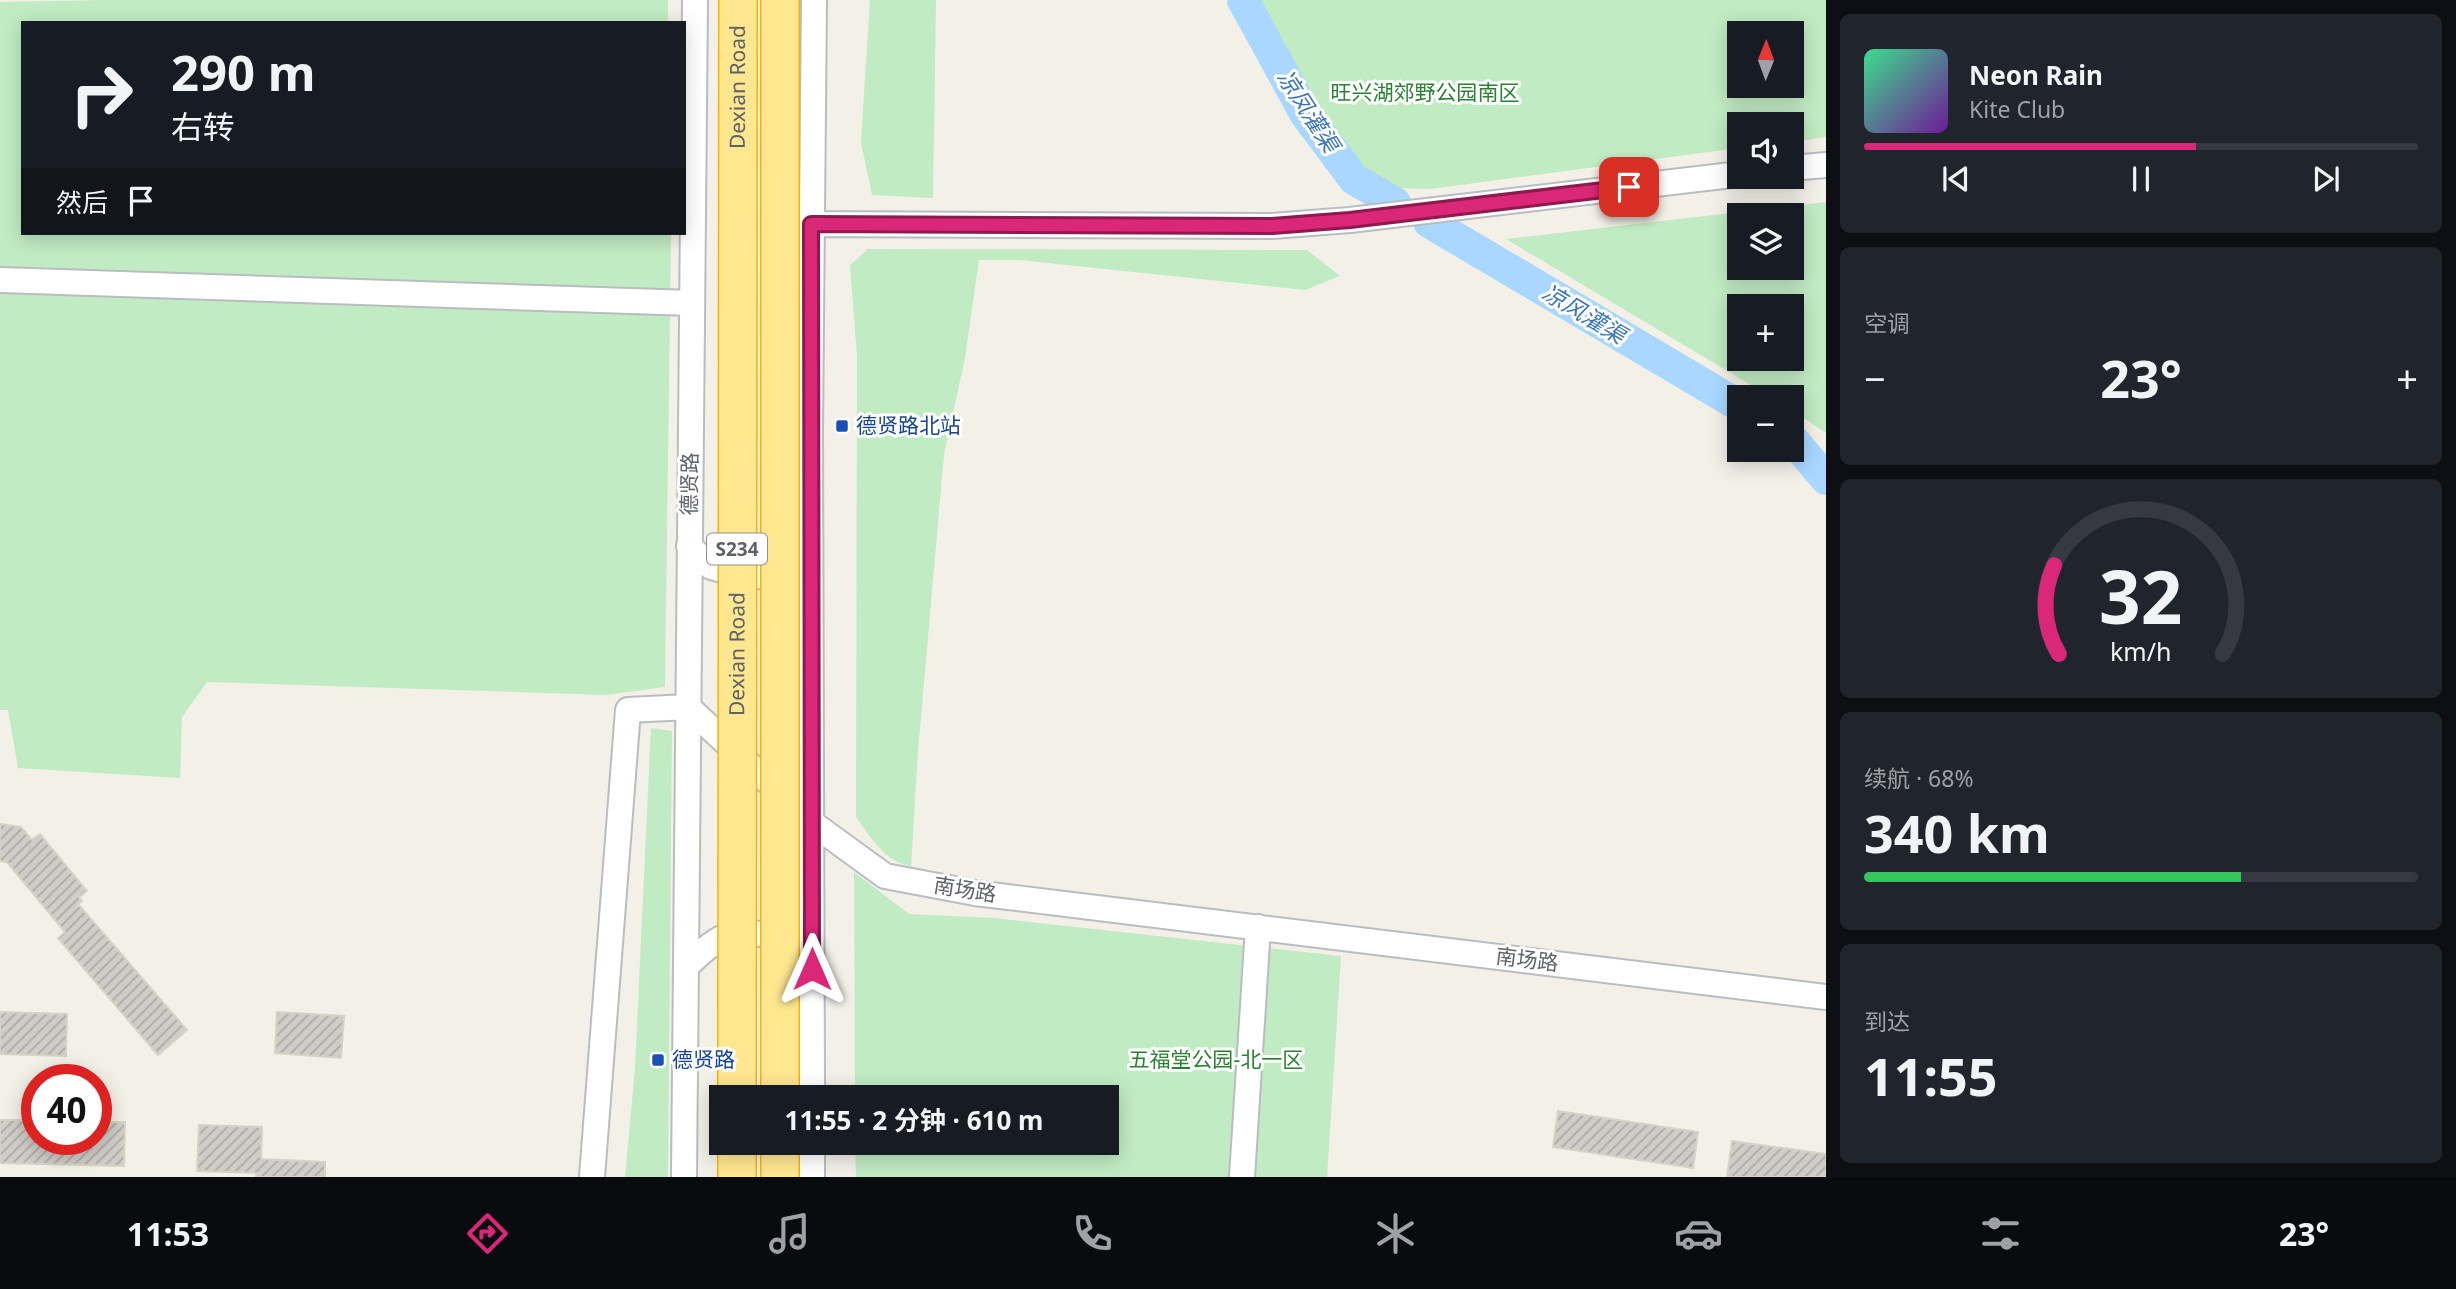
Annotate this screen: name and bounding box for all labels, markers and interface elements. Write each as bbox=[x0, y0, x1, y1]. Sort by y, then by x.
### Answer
north arrow bbox=[1727, 21, 1804, 98]
map controls bbox=[1727, 21, 1804, 462]
street label: Dexian Road bbox=[723, 25, 751, 149]
text: 290 m bbox=[171, 39, 316, 105]
icon: right bbox=[56, 49, 147, 140]
text: Neon Rain bbox=[1969, 57, 2103, 93]
water label: 凉凤灌渠 bbox=[1270, 63, 1349, 160]
park label: 旺兴湖郊野公园南区 bbox=[1331, 78, 1520, 106]
text: Kite Club bbox=[1969, 93, 2065, 125]
text: 右转 bbox=[171, 105, 235, 148]
button: sound bbox=[1727, 112, 1804, 189]
pin bbox=[1599, 157, 1659, 217]
icon: previous bbox=[1937, 160, 1975, 198]
icon: pause bbox=[2122, 160, 2160, 198]
icon: next bbox=[2307, 160, 2345, 198]
icon: arrive bbox=[1610, 168, 1648, 206]
icon: arrive bbox=[122, 182, 160, 220]
text: 然后 bbox=[56, 184, 108, 220]
button: layers bbox=[1727, 203, 1804, 280]
water label: 凉风灌渠 bbox=[1537, 276, 1635, 352]
button: + bbox=[1727, 294, 1804, 371]
text: 空调 bbox=[1864, 307, 1910, 339]
text: 23° bbox=[2100, 342, 2182, 413]
text: − bbox=[1864, 352, 1886, 404]
text: + bbox=[2396, 352, 2418, 404]
button: − bbox=[1727, 385, 1804, 462]
place label: 德贤路北站 bbox=[856, 411, 961, 439]
marker: 德贤路北站 bbox=[834, 418, 850, 434]
street label: 德贤路 bbox=[674, 452, 704, 516]
road number: S234 bbox=[707, 534, 767, 564]
text: 32 bbox=[2099, 547, 2183, 646]
street label: Dexian Road bbox=[722, 592, 750, 716]
text: km/h bbox=[2110, 634, 2172, 668]
text: 续航 · 68% bbox=[1864, 762, 1974, 794]
text: 340 km bbox=[1864, 797, 2050, 868]
street label: 南场路 bbox=[932, 870, 998, 908]
position arrow bbox=[775, 932, 849, 1006]
street label: 南场路 bbox=[1494, 941, 1560, 977]
text: 到达 bbox=[1864, 1005, 1910, 1037]
text: 11:55 bbox=[1864, 1040, 1998, 1111]
place label: 德贤路 bbox=[672, 1045, 735, 1073]
park label: 五福堂公园-北一区 bbox=[1129, 1045, 1303, 1073]
marker: 德贤路 bbox=[650, 1052, 666, 1068]
speed limit sign: 40 bbox=[21, 1064, 112, 1155]
text: 11:55 · 2 分钟 · 610 m bbox=[785, 1102, 1043, 1138]
icon: directions bbox=[463, 1209, 512, 1258]
icon: music bbox=[765, 1209, 814, 1258]
icon: phone bbox=[1068, 1209, 1117, 1258]
icon: climate bbox=[1371, 1209, 1420, 1258]
icon: car bbox=[1674, 1209, 1723, 1258]
icon: filters bbox=[1976, 1209, 2025, 1258]
text: 11:53 bbox=[127, 1212, 209, 1255]
text: 23° bbox=[2279, 1212, 2329, 1255]

